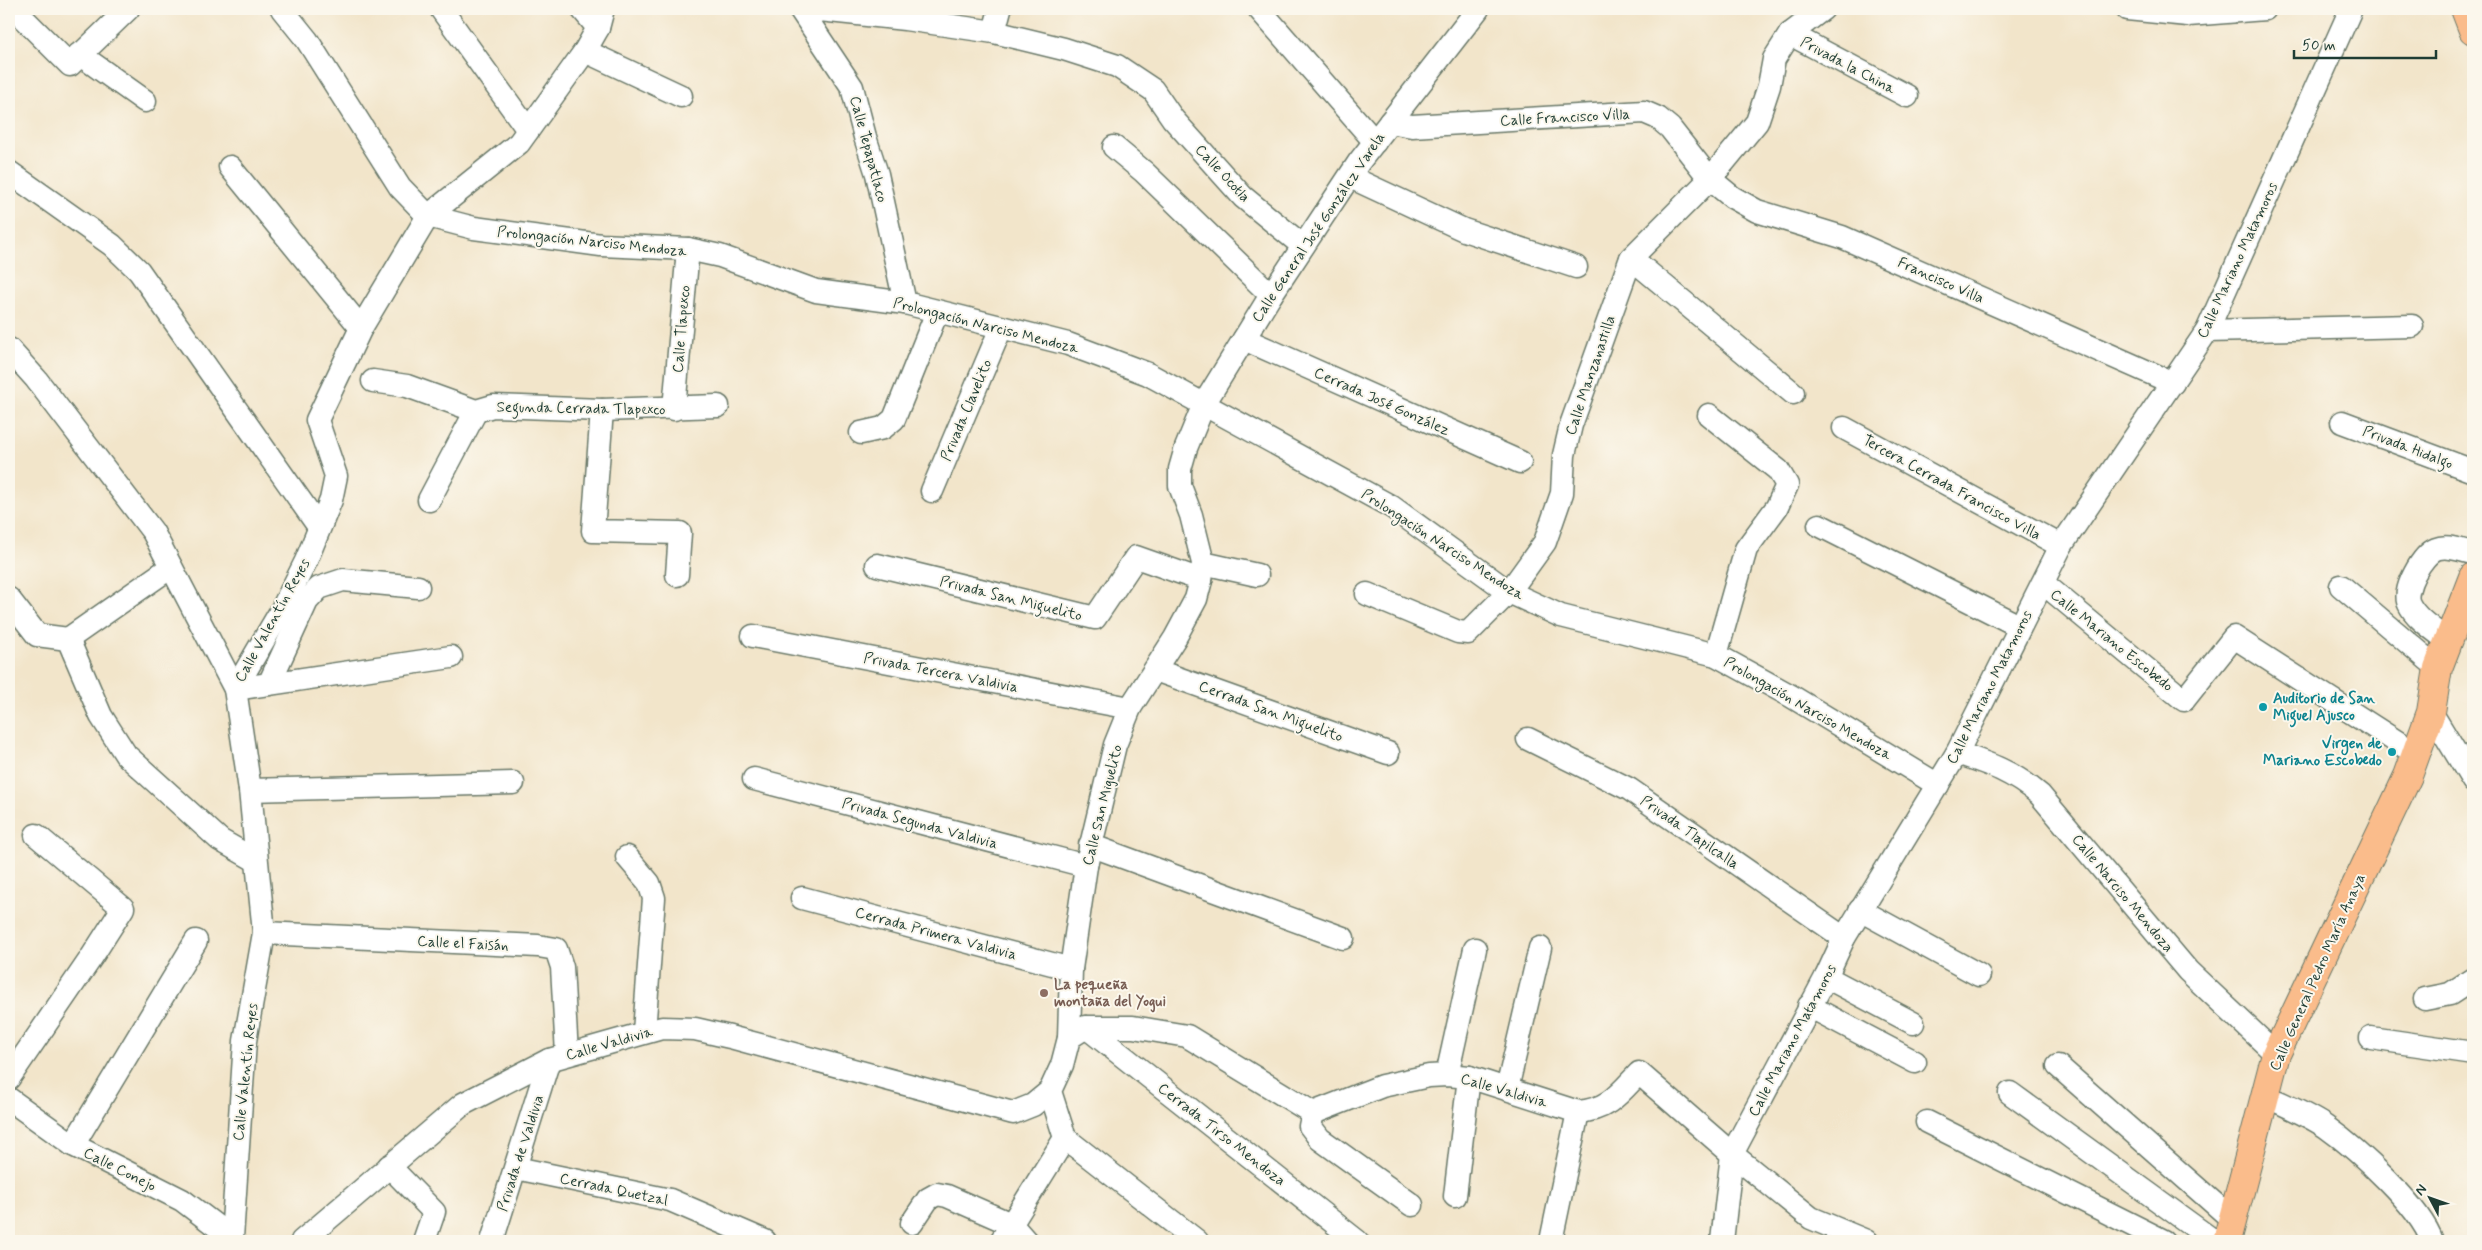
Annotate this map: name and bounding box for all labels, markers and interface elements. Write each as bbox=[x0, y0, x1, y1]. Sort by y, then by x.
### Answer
scale bar bbox=[2294, 28, 2437, 60]
street label: Privada la China bbox=[1797, 32, 1899, 100]
text: 50 m bbox=[2302, 36, 2336, 56]
street label: Calle Tepapatlaco bbox=[844, 94, 892, 205]
street label: Calle Francisco Villa bbox=[1500, 105, 1631, 131]
street label: Calle General José González Varela bbox=[1248, 128, 1390, 326]
street label: Calle Ocotla bbox=[1190, 140, 1254, 207]
street label: Calle Mariano Matamoros bbox=[2193, 179, 2283, 342]
street label: Prolongación Narciso Mendoza bbox=[496, 222, 689, 263]
street label: Francisco Villa bbox=[1894, 253, 1987, 309]
street label: Calle Tlapexco bbox=[668, 284, 696, 374]
street label: Prolongación Narciso Mendoza bbox=[891, 293, 1081, 360]
street label: Calle Manzanastilla bbox=[1561, 313, 1621, 438]
street label: Privada Clavelito bbox=[936, 356, 997, 464]
street label: Cerrada José González bbox=[1311, 363, 1453, 441]
street label: Segunda Cerrada Tlapexco bbox=[496, 398, 666, 421]
street label: Privada Hidalgo bbox=[2359, 422, 2456, 475]
street label: Tercera Cerrada Francisco Villa bbox=[1859, 430, 2044, 545]
street label: Prolongación Narciso Mendoza bbox=[1357, 485, 1529, 606]
street label: Calle Valentín Reyes bbox=[231, 555, 315, 686]
street label: Privada San Miguelito bbox=[937, 572, 1084, 627]
street label: Calle Mariano Escobedo bbox=[2046, 585, 2177, 697]
street label: Calle Mariano Matamoros bbox=[1942, 607, 2038, 768]
street label: Privada Tercera Valdivia bbox=[862, 648, 1020, 698]
street label: Prolongación Narciso Mendoza bbox=[1720, 653, 1896, 766]
street label: Cerrada San Miguelito bbox=[1195, 677, 1346, 748]
place label: Auditorio de San Miguel Ajusco bbox=[2273, 689, 2375, 728]
marker: Auditorio de San Miguel Ajusco bbox=[2257, 701, 2269, 713]
place label: Virgen de Mariano Escobedo bbox=[2263, 734, 2383, 771]
street label: Calle San Miguelito bbox=[1078, 743, 1128, 868]
marker: Virgen de Mariano Escobedo bbox=[2386, 746, 2398, 758]
street label: Privada Tlapilcalla bbox=[1636, 791, 1743, 875]
street label: Privada Segunda Valdivia bbox=[839, 794, 1000, 855]
street label: Calle Narciso Mendoza bbox=[2067, 830, 2178, 957]
street label: Calle General Pedro María Anaya bbox=[2265, 870, 2371, 1074]
street label: Cerrada Primera Valdivia bbox=[853, 903, 1019, 965]
street label: Calle el Faisán bbox=[417, 932, 509, 956]
street label: Calle Mariano Matamoros bbox=[1744, 960, 1842, 1120]
place label: La pequeña montaña del Yogui bbox=[1054, 975, 1166, 1013]
marker: La pequeña montaña del Yogui bbox=[1038, 987, 1050, 999]
street label: Calle Valentín Reyes bbox=[229, 1002, 263, 1142]
street label: Calle Valdivia bbox=[564, 1022, 656, 1066]
street label: Calle Valdivia bbox=[1458, 1069, 1550, 1113]
street label: Cerrada Tirso Mendoza bbox=[1153, 1079, 1289, 1191]
street label: Privada de Valdivia bbox=[493, 1092, 549, 1214]
street label: Calle Conejo bbox=[80, 1143, 159, 1197]
street label: Cerrada Quetzal bbox=[558, 1169, 670, 1211]
north arrow bbox=[2404, 1172, 2454, 1222]
text: N bbox=[2411, 1181, 2431, 1200]

